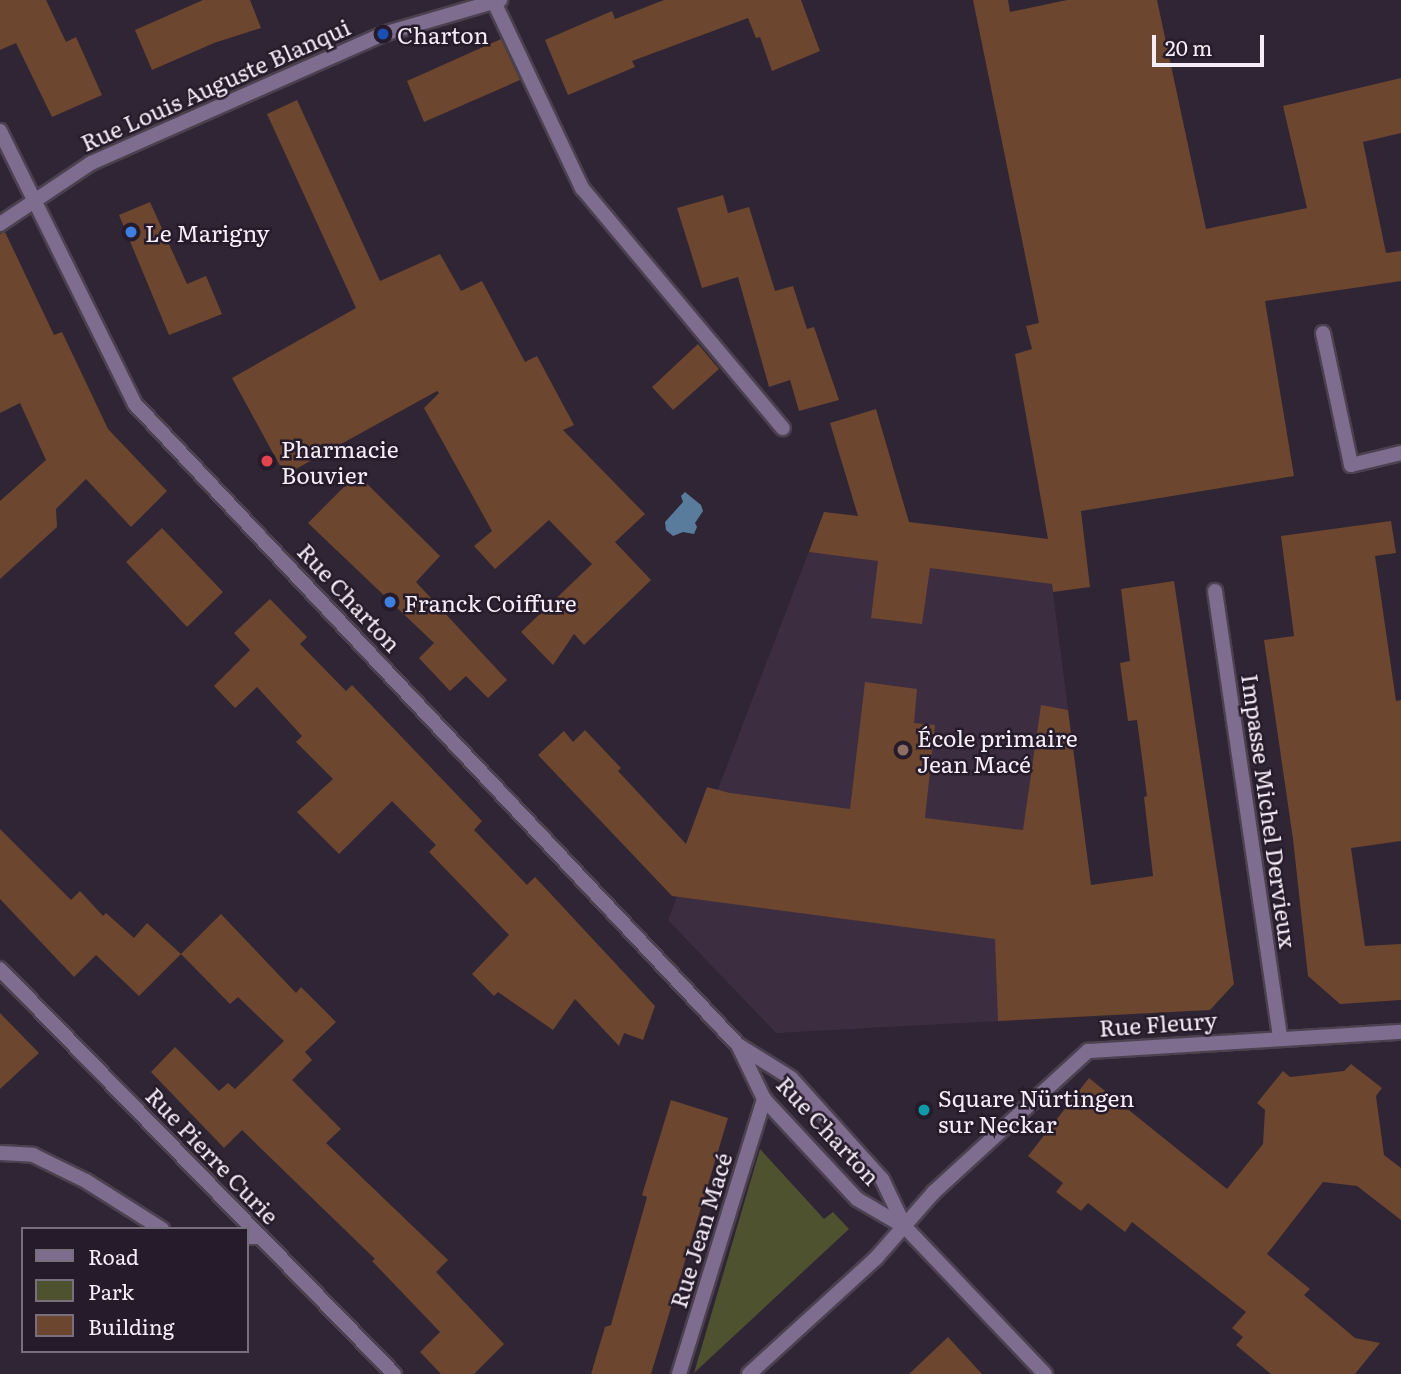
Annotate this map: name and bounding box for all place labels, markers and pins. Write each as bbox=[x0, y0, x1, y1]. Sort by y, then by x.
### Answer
place label: Charton bbox=[397, 20, 489, 48]
marker: Charton bbox=[375, 26, 391, 42]
place label: Le Marigny bbox=[145, 218, 270, 246]
marker: Le Marigny bbox=[123, 224, 139, 240]
place label: Pharmacie Bouvier bbox=[281, 434, 399, 488]
marker: Pharmacie Bouvier bbox=[259, 453, 275, 469]
place label: Franck Coiffure bbox=[404, 588, 577, 616]
marker: Franck Coiffure bbox=[382, 594, 398, 610]
place label: École primaire Jean Macé bbox=[917, 723, 1078, 777]
marker: École primaire Jean Macé bbox=[895, 742, 911, 758]
place label: Square Nürtingen sur Neckar bbox=[938, 1083, 1134, 1137]
marker: Square Nürtingen sur Neckar bbox=[916, 1102, 932, 1118]

